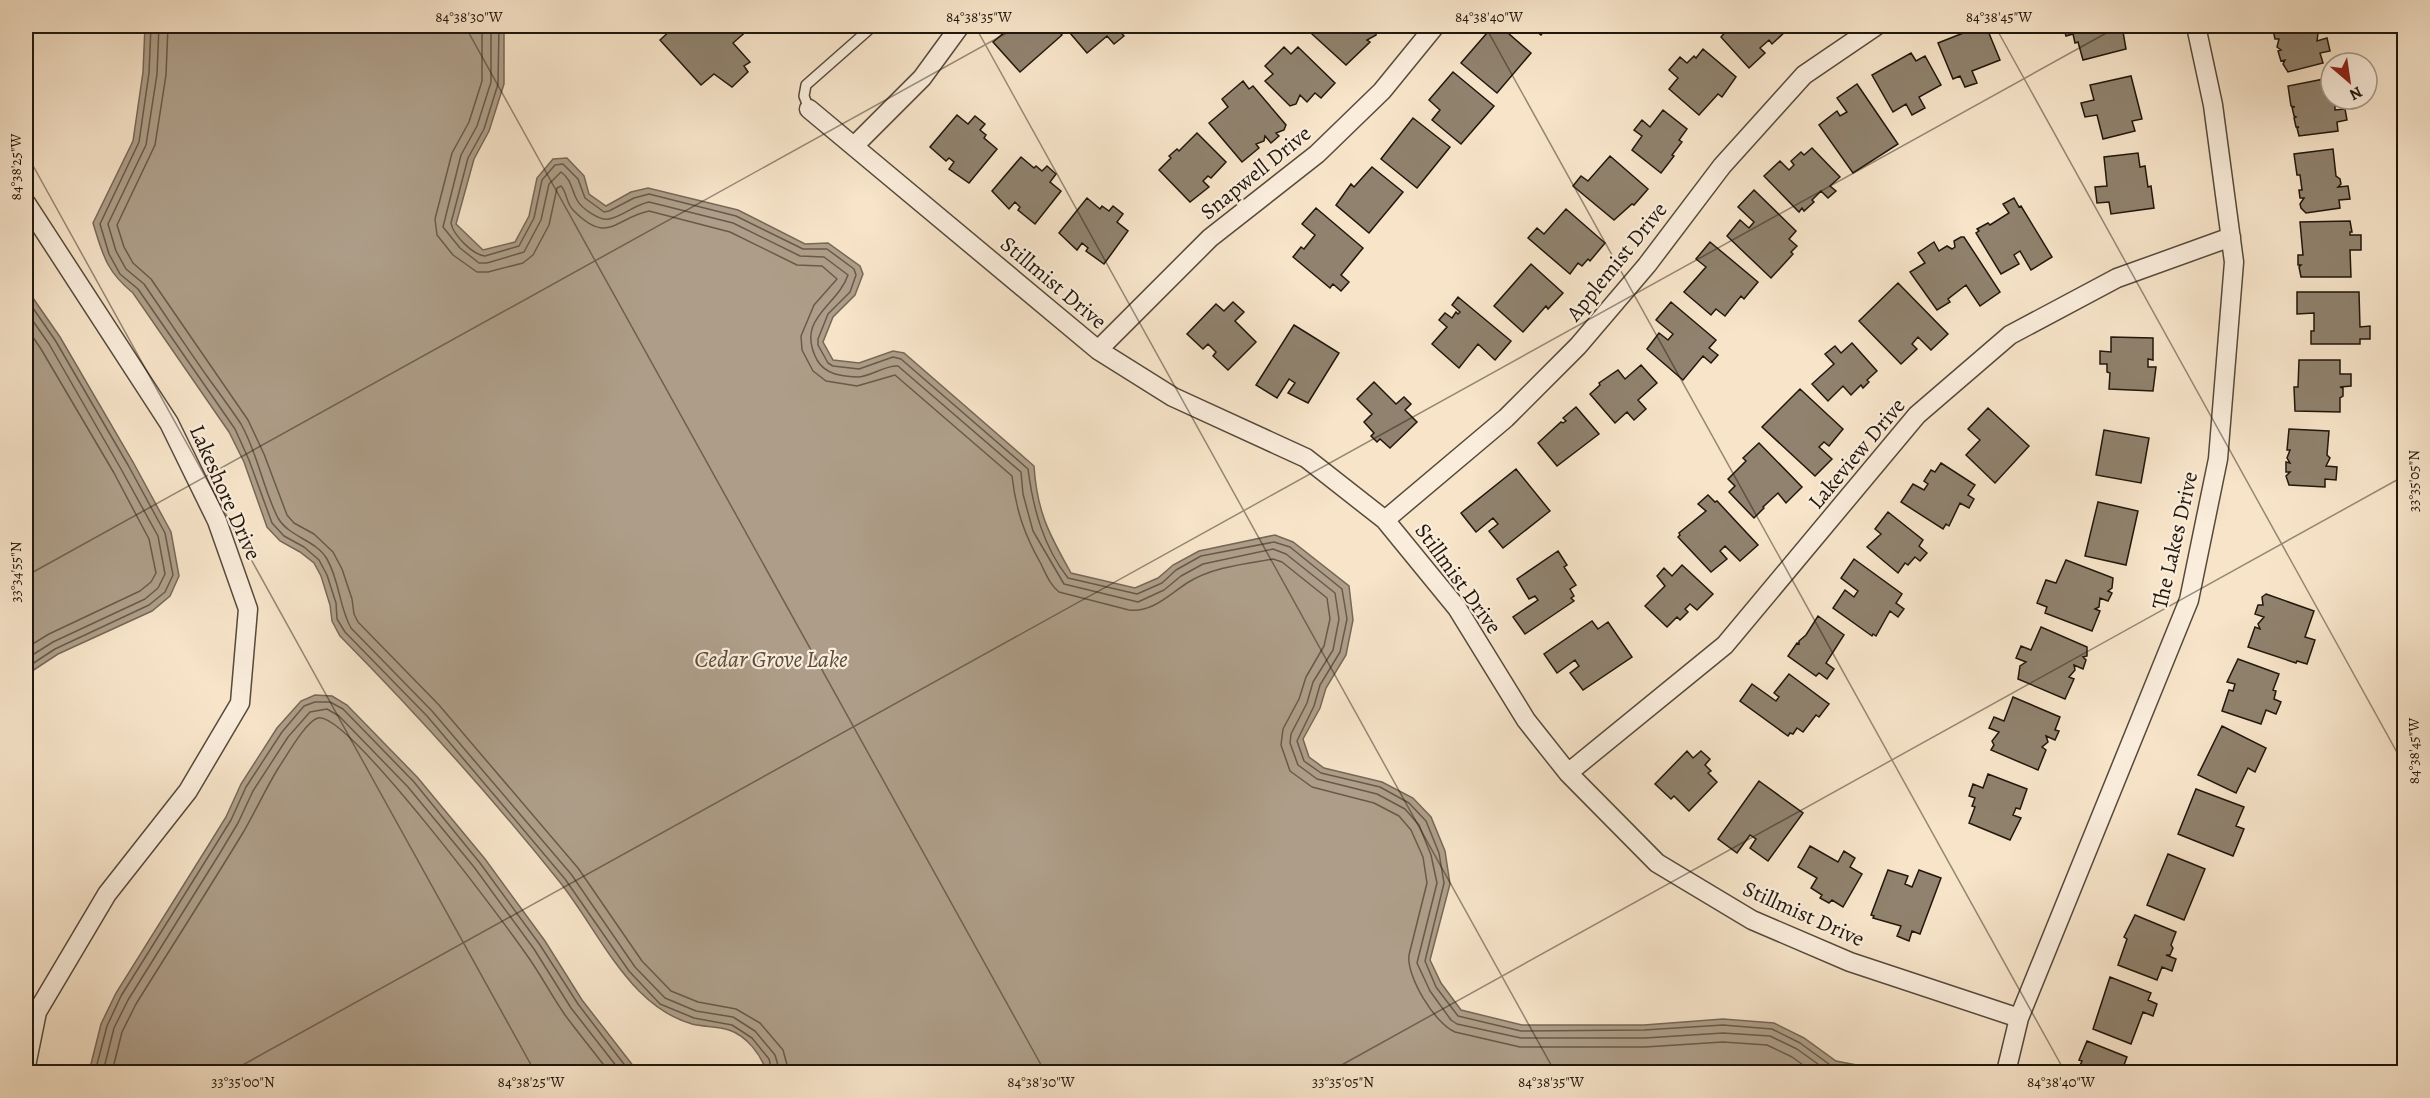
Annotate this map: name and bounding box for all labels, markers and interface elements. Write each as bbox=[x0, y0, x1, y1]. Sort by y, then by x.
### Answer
text: 84°38'30"W bbox=[435, 7, 503, 27]
text: 84°38'35"W bbox=[946, 7, 1012, 27]
text: 84°38'40"W bbox=[1455, 7, 1523, 27]
text: 84°38'45"W bbox=[1966, 7, 2032, 27]
north arrow bbox=[2319, 51, 2379, 111]
text: N bbox=[2345, 81, 2366, 106]
street label: Snapwell Drive bbox=[1194, 119, 1317, 227]
text: 84°38'25"W bbox=[6, 134, 26, 200]
street label: Applemist Drive bbox=[1559, 196, 1674, 328]
street label: Stillmist Drive bbox=[994, 229, 1113, 336]
street label: Lakeview Drive bbox=[1801, 392, 1912, 516]
street label: Lakeshore Drive bbox=[182, 420, 268, 565]
text: 33°35'05"N bbox=[2404, 450, 2424, 512]
street label: The Lakes Drive bbox=[2145, 468, 2205, 612]
street label: Stillmist Drive bbox=[1408, 517, 1509, 640]
text: 33°34'55"N bbox=[6, 541, 26, 602]
water label: Cedar Grove Lake bbox=[694, 643, 848, 675]
text: 84°38'45"W bbox=[2404, 718, 2424, 784]
street label: Stillmist Drive bbox=[1738, 874, 1869, 954]
text: 33°35'00"N bbox=[211, 1072, 275, 1092]
text: 84°38'25"W bbox=[498, 1072, 564, 1092]
text: 84°38'30"W bbox=[1007, 1072, 1075, 1092]
text: 33°35'05"N bbox=[1312, 1072, 1374, 1092]
text: 84°38'35"W bbox=[1518, 1072, 1584, 1092]
text: 84°38'40"W bbox=[2027, 1072, 2095, 1092]

